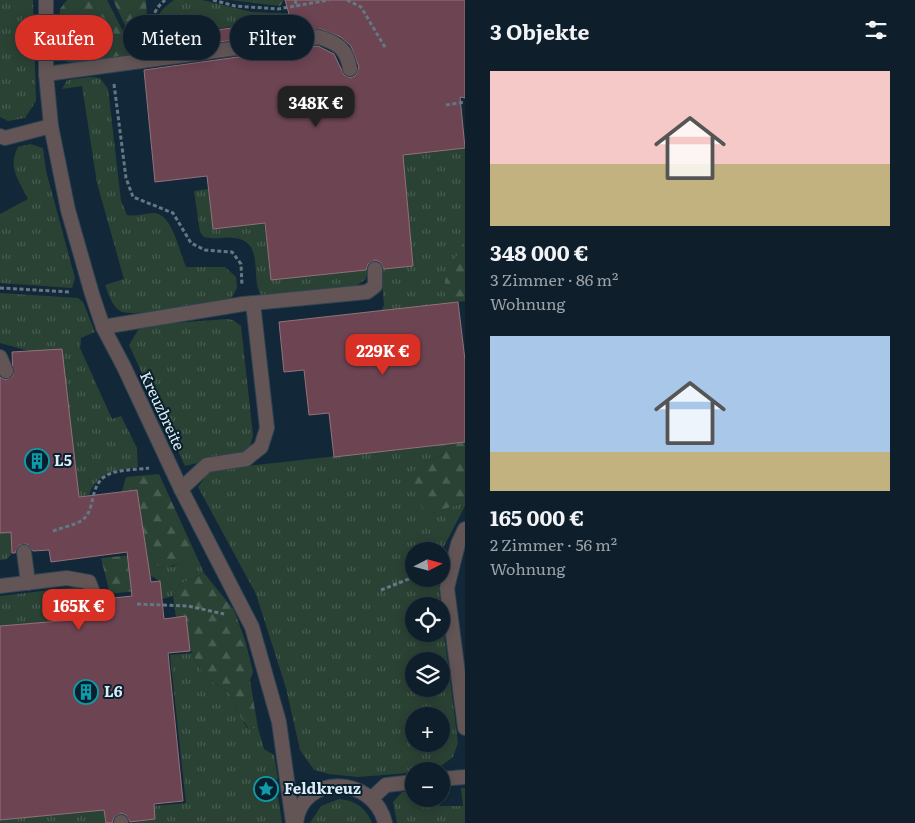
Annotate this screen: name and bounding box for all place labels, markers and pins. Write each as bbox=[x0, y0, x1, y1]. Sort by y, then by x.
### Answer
pin: 348K € bbox=[275, 86, 357, 128]
pin: 229K € bbox=[342, 334, 424, 376]
building icon: L5 bbox=[24, 448, 50, 474]
place label: L5 bbox=[54, 448, 72, 471]
pin: 165K € bbox=[38, 588, 120, 631]
building icon: L6 bbox=[73, 679, 99, 705]
place label: L6 bbox=[104, 679, 123, 702]
place icon: Feldkreuz bbox=[253, 776, 279, 802]
place label: Feldkreuz bbox=[284, 776, 361, 799]

